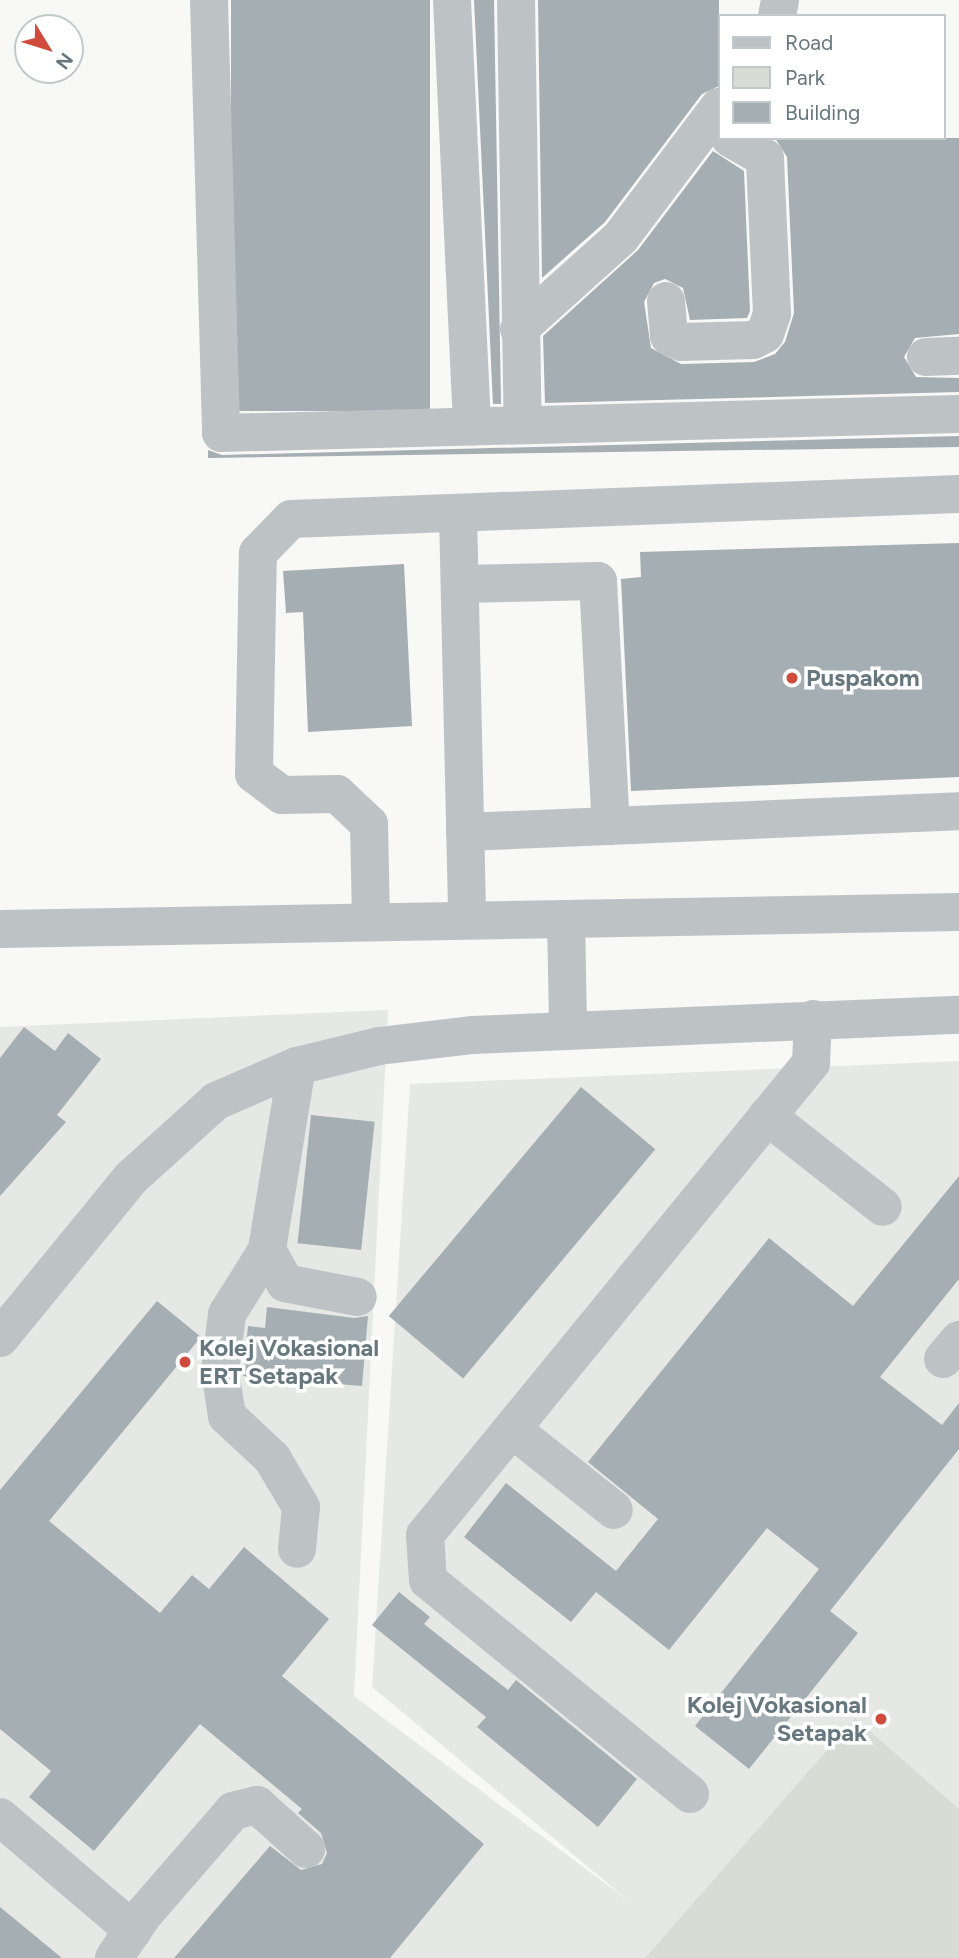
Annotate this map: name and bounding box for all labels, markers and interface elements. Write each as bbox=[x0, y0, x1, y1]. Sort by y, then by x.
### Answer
north arrow bbox=[14, 14, 84, 84]
legend bbox=[718, 14, 945, 140]
text: Road bbox=[785, 30, 833, 55]
text: N bbox=[51, 48, 78, 74]
text: Park bbox=[785, 65, 825, 90]
text: Building bbox=[785, 100, 860, 125]
place label: Puspakom bbox=[806, 664, 920, 692]
marker: Puspakom bbox=[784, 670, 800, 686]
place label: Kolej Vokasional ERT Setapak bbox=[199, 1334, 379, 1390]
marker: Kolej Vokasional ERT Setapak bbox=[177, 1354, 193, 1370]
place label: Kolej Vokasional Setapak bbox=[687, 1691, 867, 1747]
marker: Kolej Vokasional Setapak bbox=[873, 1711, 889, 1727]

